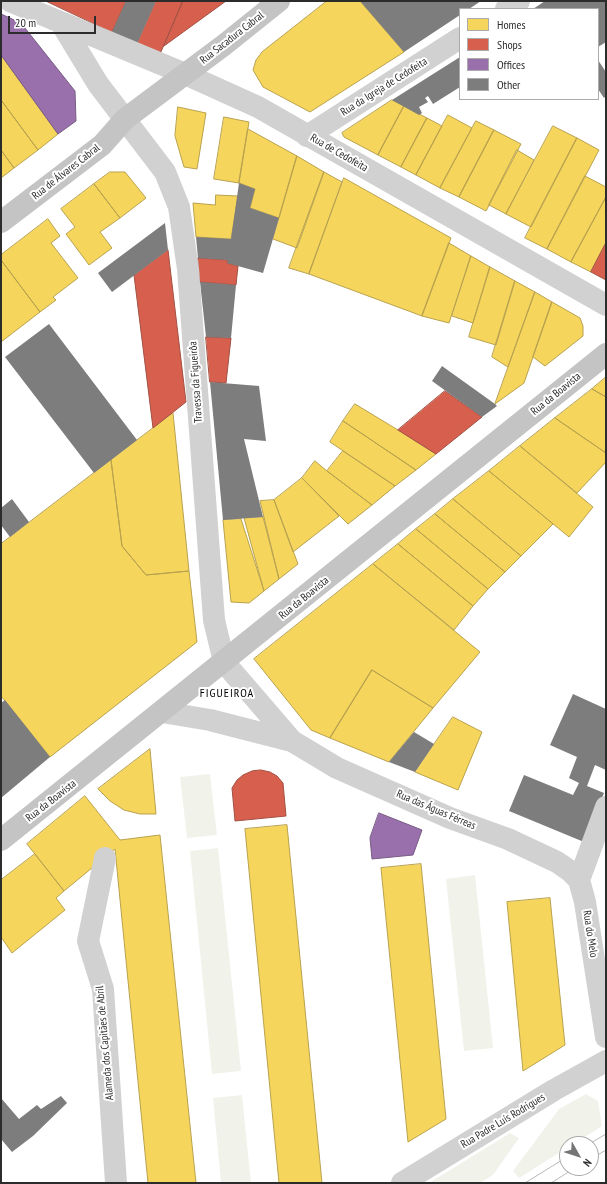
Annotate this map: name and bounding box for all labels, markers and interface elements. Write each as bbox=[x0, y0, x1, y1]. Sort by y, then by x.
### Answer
scale bar bbox=[10, 8, 98, 34]
legend bbox=[459, 8, 599, 100]
street label: Rua Sacadura Cabral bbox=[197, 9, 267, 67]
text: 20 m bbox=[15, 15, 36, 30]
text: Homes bbox=[497, 17, 525, 32]
text: Shops bbox=[497, 37, 522, 52]
street label: Rua da Igreja de Cedofeita bbox=[338, 55, 430, 119]
text: Offices bbox=[497, 57, 525, 72]
text: Other bbox=[497, 77, 520, 92]
street label: Rua de Cedofeita bbox=[308, 131, 370, 175]
street label: Rua de Álvares Cabral bbox=[29, 141, 103, 203]
street label: Travessa da Figueirôa bbox=[187, 341, 205, 423]
street label: Rua da Boavista bbox=[528, 370, 584, 418]
street label: Rua da Boavista bbox=[276, 574, 332, 622]
district label: FIGUEIROA bbox=[200, 687, 254, 701]
street label: Rua da Boavista bbox=[23, 777, 79, 825]
street label: Rua das Águas Férreas bbox=[394, 787, 478, 833]
street label: Rua do Melo bbox=[580, 910, 600, 958]
street label: Alameda dos Capitães de Abril bbox=[93, 985, 117, 1101]
street label: Rua Padre Luís Rodrigues bbox=[459, 1091, 547, 1151]
north arrow bbox=[559, 1136, 599, 1176]
text: N bbox=[580, 1156, 595, 1170]

